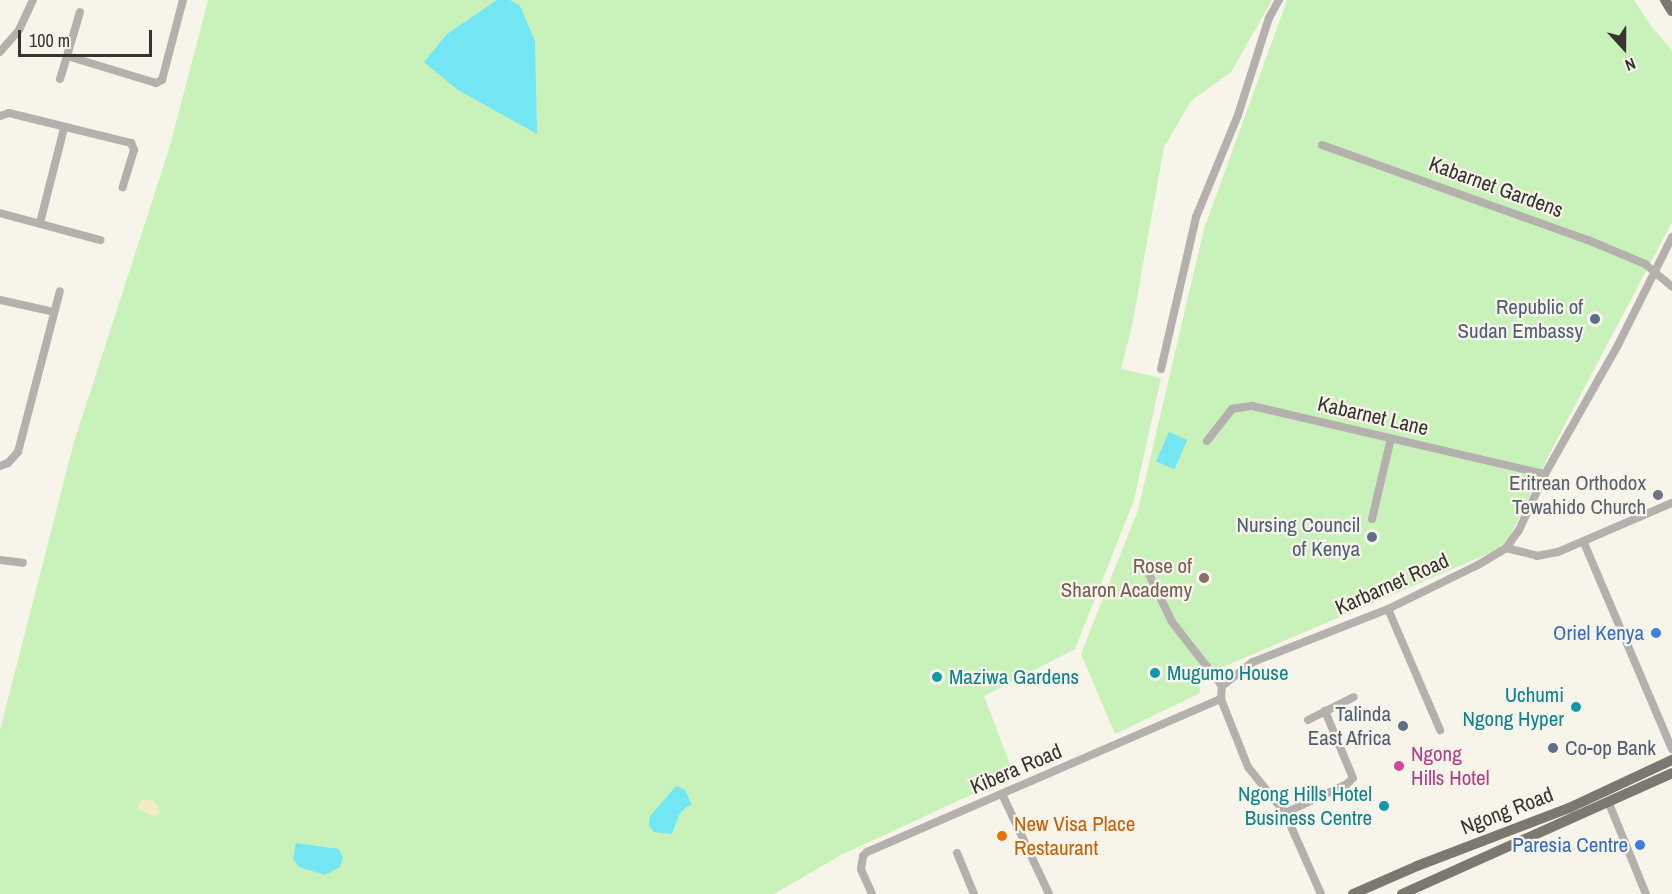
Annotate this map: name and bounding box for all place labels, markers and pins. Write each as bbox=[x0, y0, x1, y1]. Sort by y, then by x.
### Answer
place label: Republic of Sudan Embassy bbox=[1458, 294, 1583, 344]
marker: Republic of Sudan Embassy bbox=[1588, 312, 1602, 326]
place label: Eritrean Orthodox Tewahido Church bbox=[1509, 470, 1646, 520]
marker: Eritrean Orthodox Tewahido Church bbox=[1651, 488, 1665, 502]
place label: Nursing Council of Kenya bbox=[1237, 512, 1360, 562]
marker: Nursing Council of Kenya bbox=[1365, 530, 1379, 544]
place label: Rose of Sharon Academy bbox=[1060, 553, 1192, 603]
marker: Rose of Sharon Academy bbox=[1197, 571, 1211, 585]
place label: Oriel Kenya bbox=[1553, 620, 1644, 646]
marker: Oriel Kenya bbox=[1649, 626, 1663, 640]
place label: Mugumo House bbox=[1167, 660, 1289, 686]
place label: Maziwa Gardens bbox=[949, 664, 1079, 690]
marker: Mugumo House bbox=[1148, 666, 1162, 680]
marker: Maziwa Gardens bbox=[930, 670, 944, 684]
place label: Uchumi Ngong Hyper bbox=[1463, 682, 1564, 732]
marker: Uchumi Ngong Hyper bbox=[1569, 700, 1583, 714]
place label: Talinda East Africa bbox=[1307, 701, 1391, 751]
marker: Talinda East Africa bbox=[1396, 719, 1410, 733]
place label: Co-op Bank bbox=[1565, 735, 1656, 761]
place label: Ngong Hills Hotel bbox=[1411, 741, 1489, 791]
marker: Co-op Bank bbox=[1546, 741, 1560, 755]
marker: Ngong Hills Hotel bbox=[1392, 759, 1406, 773]
place label: Ngong Hills Hotel Business Centre bbox=[1238, 781, 1372, 831]
marker: Ngong Hills Hotel Business Centre bbox=[1377, 799, 1391, 813]
place label: New Visa Place Restaurant bbox=[1014, 811, 1135, 861]
marker: New Visa Place Restaurant bbox=[995, 829, 1009, 843]
place label: Paresia Centre bbox=[1512, 832, 1628, 858]
marker: Paresia Centre bbox=[1633, 838, 1647, 852]

